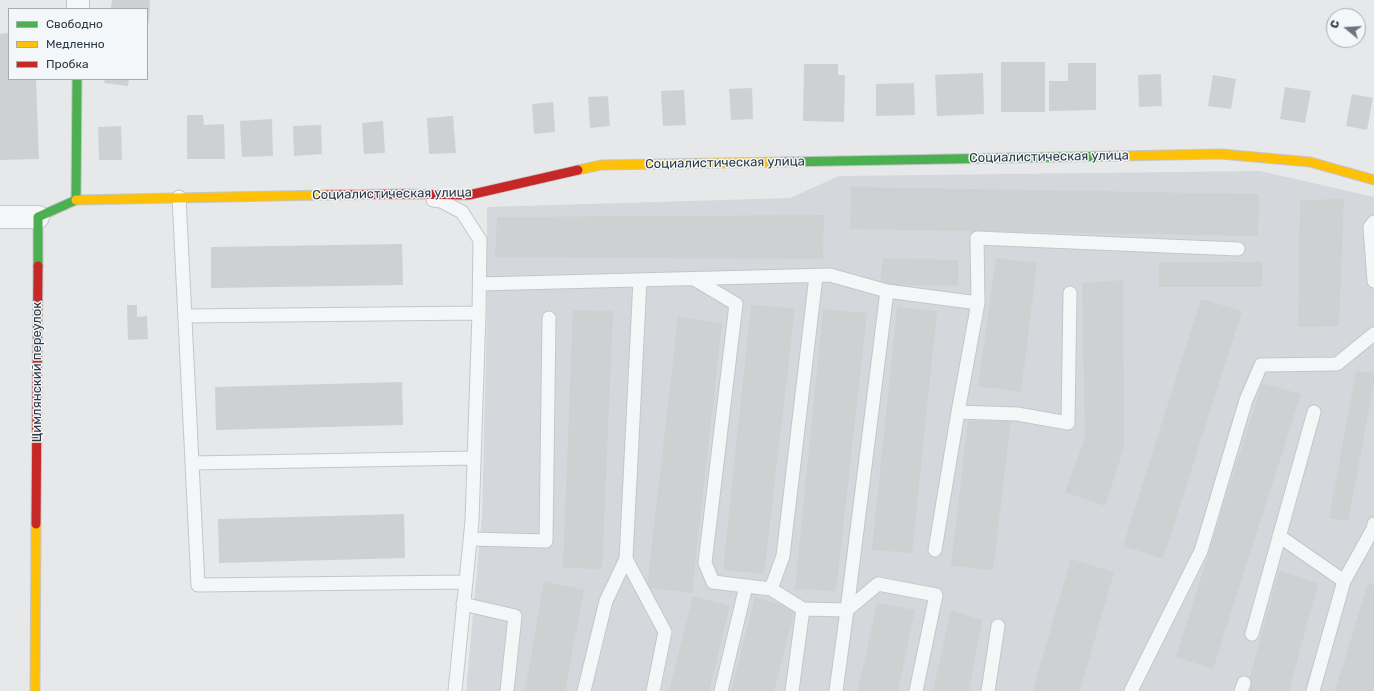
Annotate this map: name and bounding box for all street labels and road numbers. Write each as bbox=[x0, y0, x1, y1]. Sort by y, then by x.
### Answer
street label: Социалистическая улица bbox=[969, 148, 1129, 166]
street label: Социалистическая улица bbox=[645, 154, 805, 172]
street label: Социалистическая улица bbox=[312, 185, 472, 203]
street label: Цимлянский переулок bbox=[29, 302, 45, 442]

